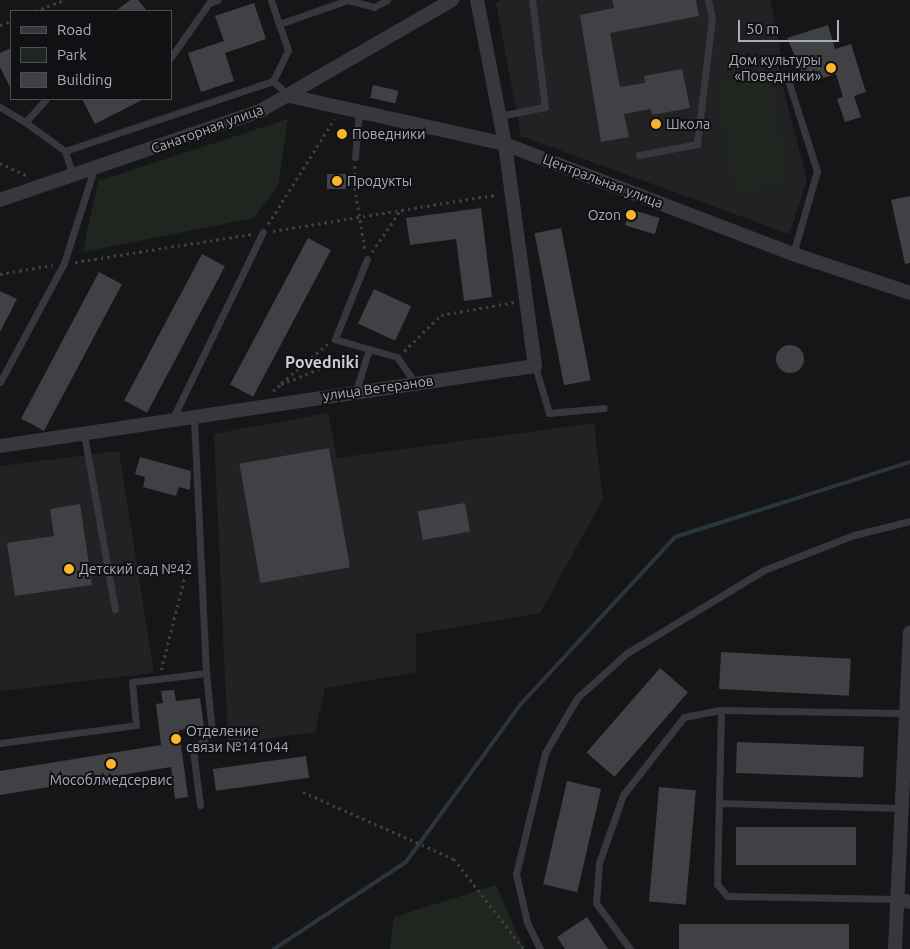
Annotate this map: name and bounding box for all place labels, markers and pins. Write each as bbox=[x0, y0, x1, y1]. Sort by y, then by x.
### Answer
place label: Дом культуры «Поведники» bbox=[729, 52, 821, 84]
marker: Дом культуры «Поведники» bbox=[825, 62, 837, 74]
place label: Школа bbox=[666, 116, 710, 132]
marker: Школа bbox=[650, 118, 662, 130]
place label: Поведники bbox=[352, 126, 425, 142]
marker: Поведники bbox=[336, 128, 348, 140]
place label: Продукты bbox=[347, 173, 412, 189]
marker: Продукты bbox=[331, 175, 343, 187]
place label: Ozon bbox=[588, 207, 621, 223]
marker: Ozon bbox=[625, 209, 637, 221]
place label: Детский сад №42 bbox=[79, 561, 193, 577]
marker: Детский сад №42 bbox=[63, 563, 75, 575]
place label: Отделение связи №141044 bbox=[186, 723, 289, 756]
marker: Отделение связи №141044 bbox=[170, 733, 182, 745]
marker: Мособлмедсервис bbox=[105, 758, 117, 770]
place label: Мособлмедсервис bbox=[50, 772, 172, 788]

